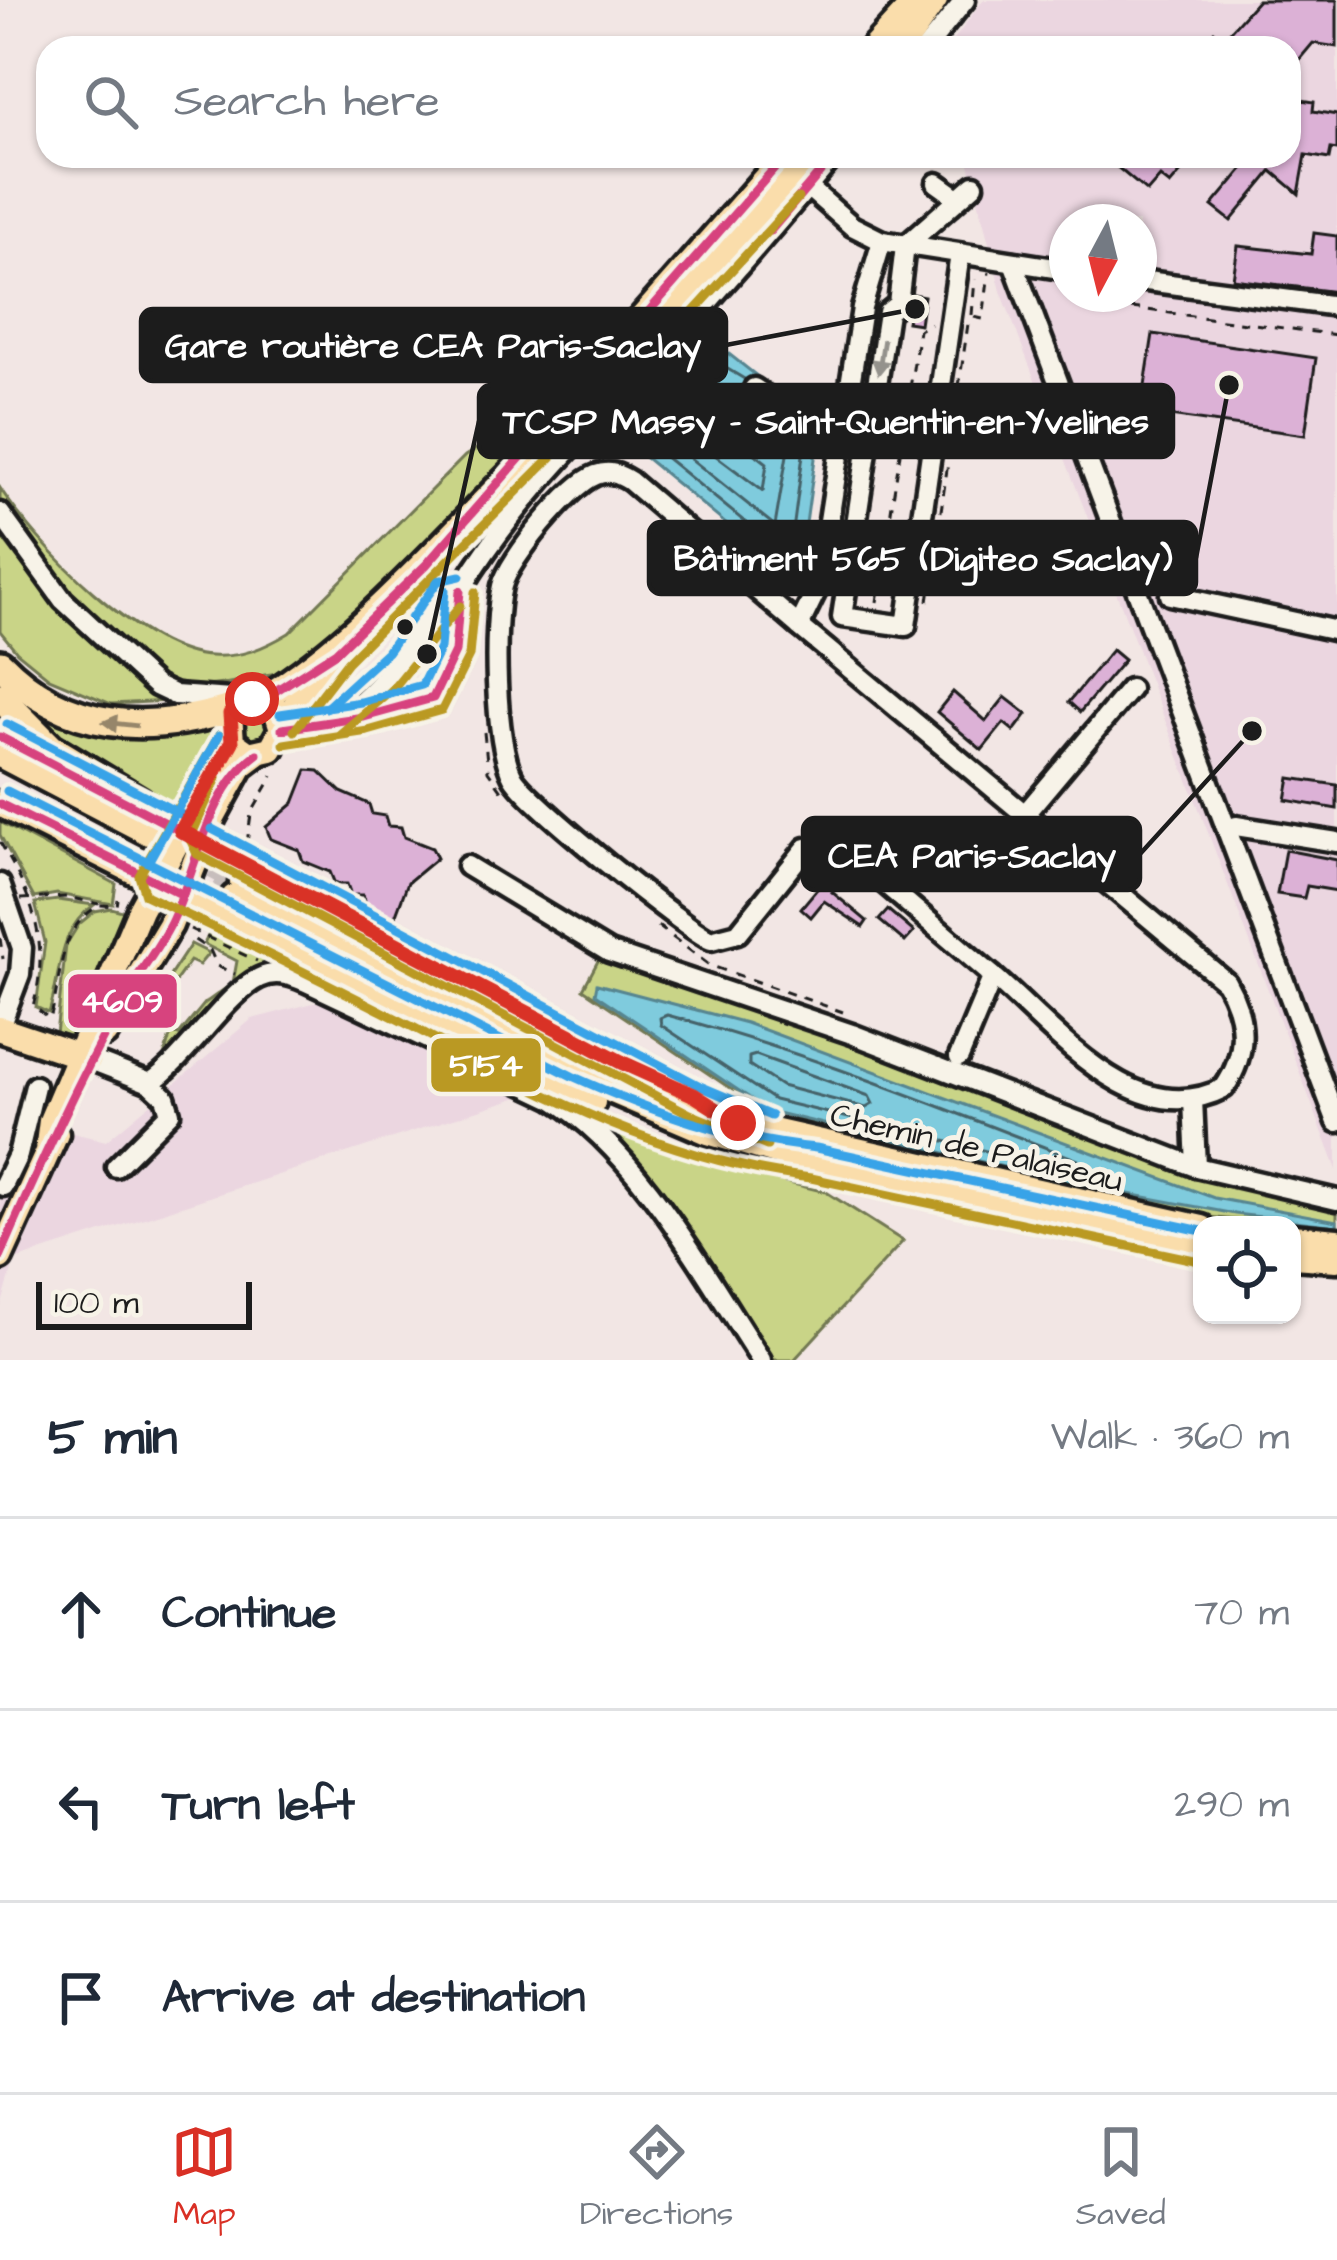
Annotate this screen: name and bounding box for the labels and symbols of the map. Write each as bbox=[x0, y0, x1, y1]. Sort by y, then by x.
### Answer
north arrow bbox=[1049, 204, 1157, 312]
callout: Gare routière CEA Paris-Saclay bbox=[141, 309, 726, 381]
text: Gare routière CEA Paris-Saclay bbox=[165, 321, 702, 373]
one-way arrow bbox=[871, 339, 890, 376]
callout: TCSP Massy - Saint-Quentin-en-Yvelines bbox=[479, 385, 1173, 457]
text: TCSP Massy - Saint-Quentin-en-Yvelines bbox=[502, 397, 1149, 449]
callout: Bâtiment 565 (Digiteo Saclay) bbox=[649, 522, 1196, 594]
text: Bâtiment 565 (Digiteo Saclay) bbox=[673, 534, 1173, 586]
unlabelled marker bbox=[394, 616, 416, 638]
route start bbox=[225, 672, 279, 726]
one-way arrow bbox=[101, 715, 138, 734]
callout: CEA Paris-Saclay bbox=[803, 818, 1140, 890]
text: CEA Paris-Saclay bbox=[828, 831, 1116, 883]
line badge: 4609 bbox=[66, 972, 179, 1030]
text: 4609 bbox=[81, 979, 163, 1025]
line badge: 5154 bbox=[429, 1036, 543, 1094]
text: 5154 bbox=[449, 1043, 523, 1089]
street label: Chemin de Palaiseau bbox=[826, 1092, 1127, 1204]
route end bbox=[711, 1096, 765, 1150]
scale bar bbox=[36, 1276, 252, 1329]

